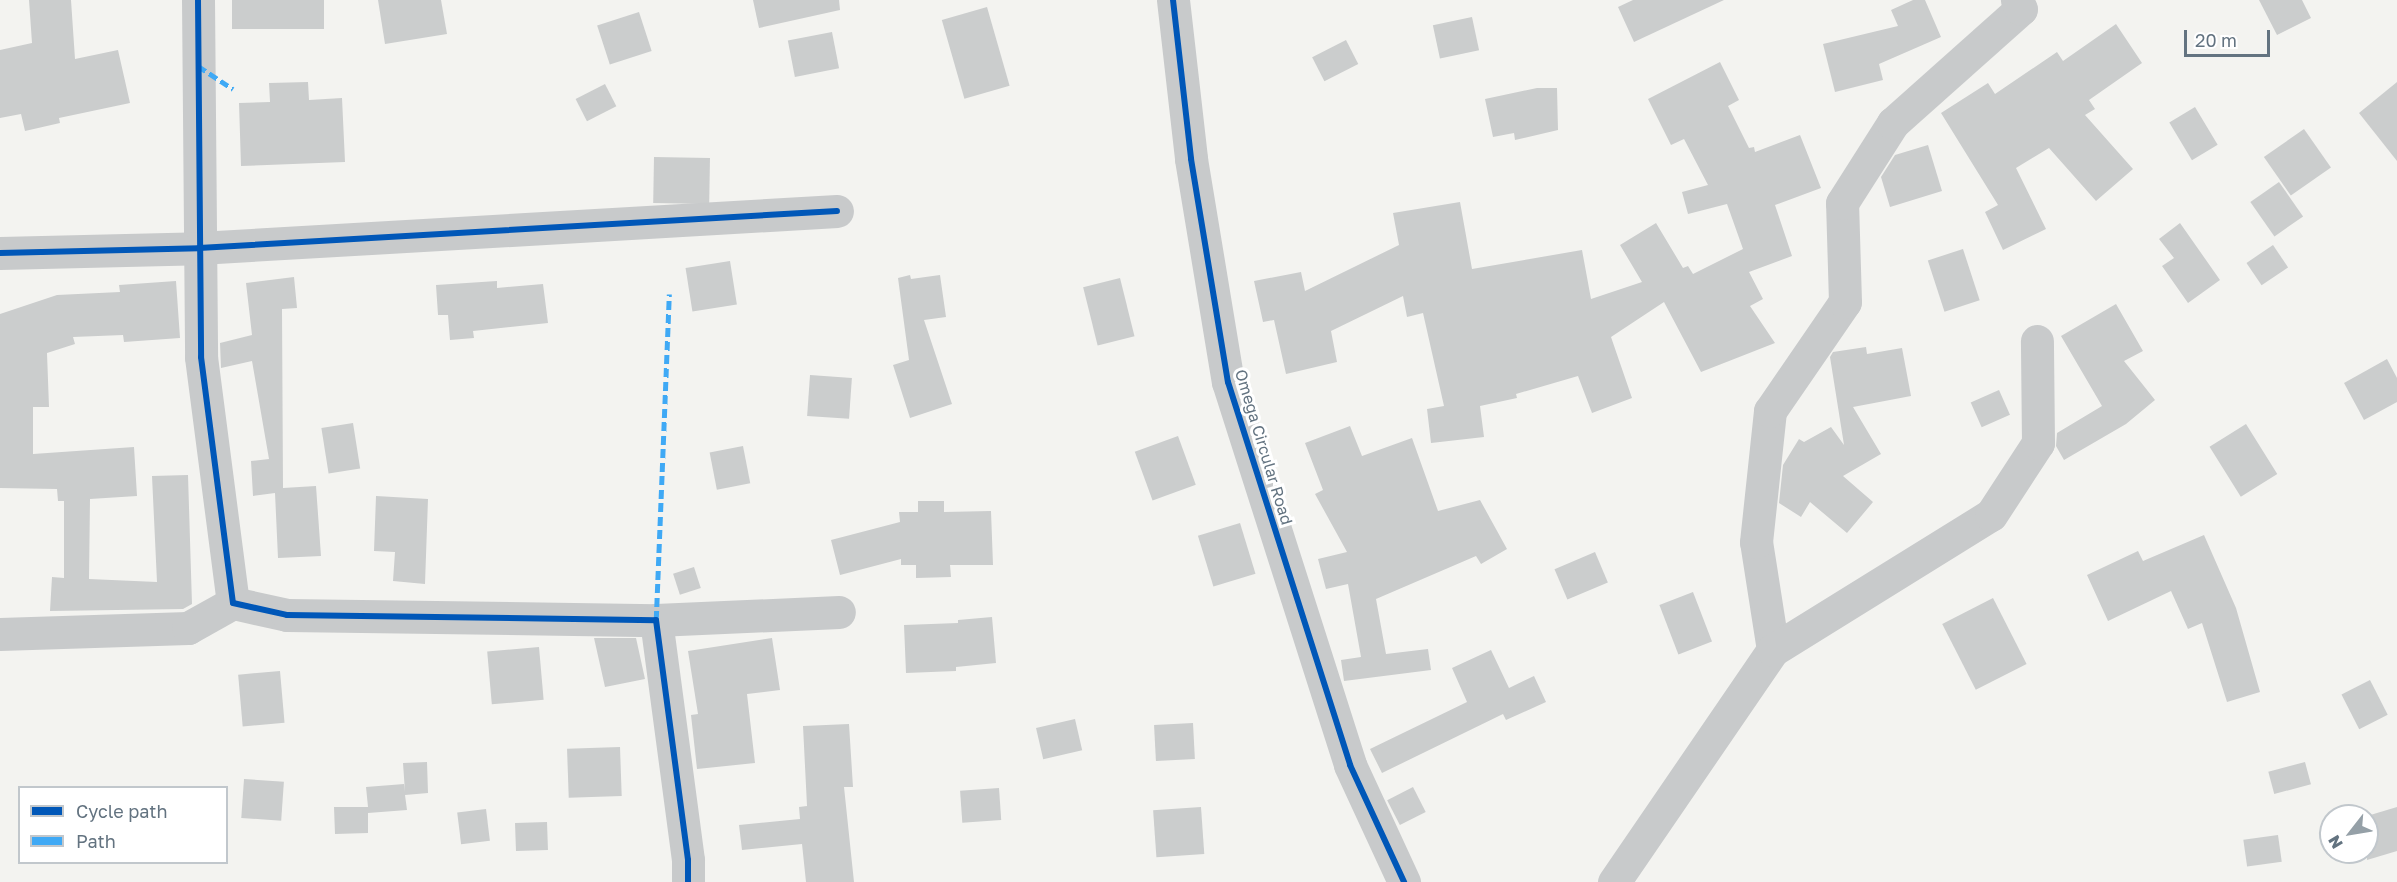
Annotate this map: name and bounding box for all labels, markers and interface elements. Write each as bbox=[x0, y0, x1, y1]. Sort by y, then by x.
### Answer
scale bar bbox=[2187, 18, 2272, 56]
text: 20 m bbox=[2195, 29, 2237, 51]
street label: Omega Circular Road bbox=[1231, 367, 1297, 527]
legend bbox=[18, 786, 228, 864]
text: Cycle path bbox=[76, 800, 168, 822]
north arrow bbox=[2319, 804, 2379, 864]
text: Path bbox=[76, 830, 116, 852]
text: N bbox=[2324, 832, 2347, 853]

